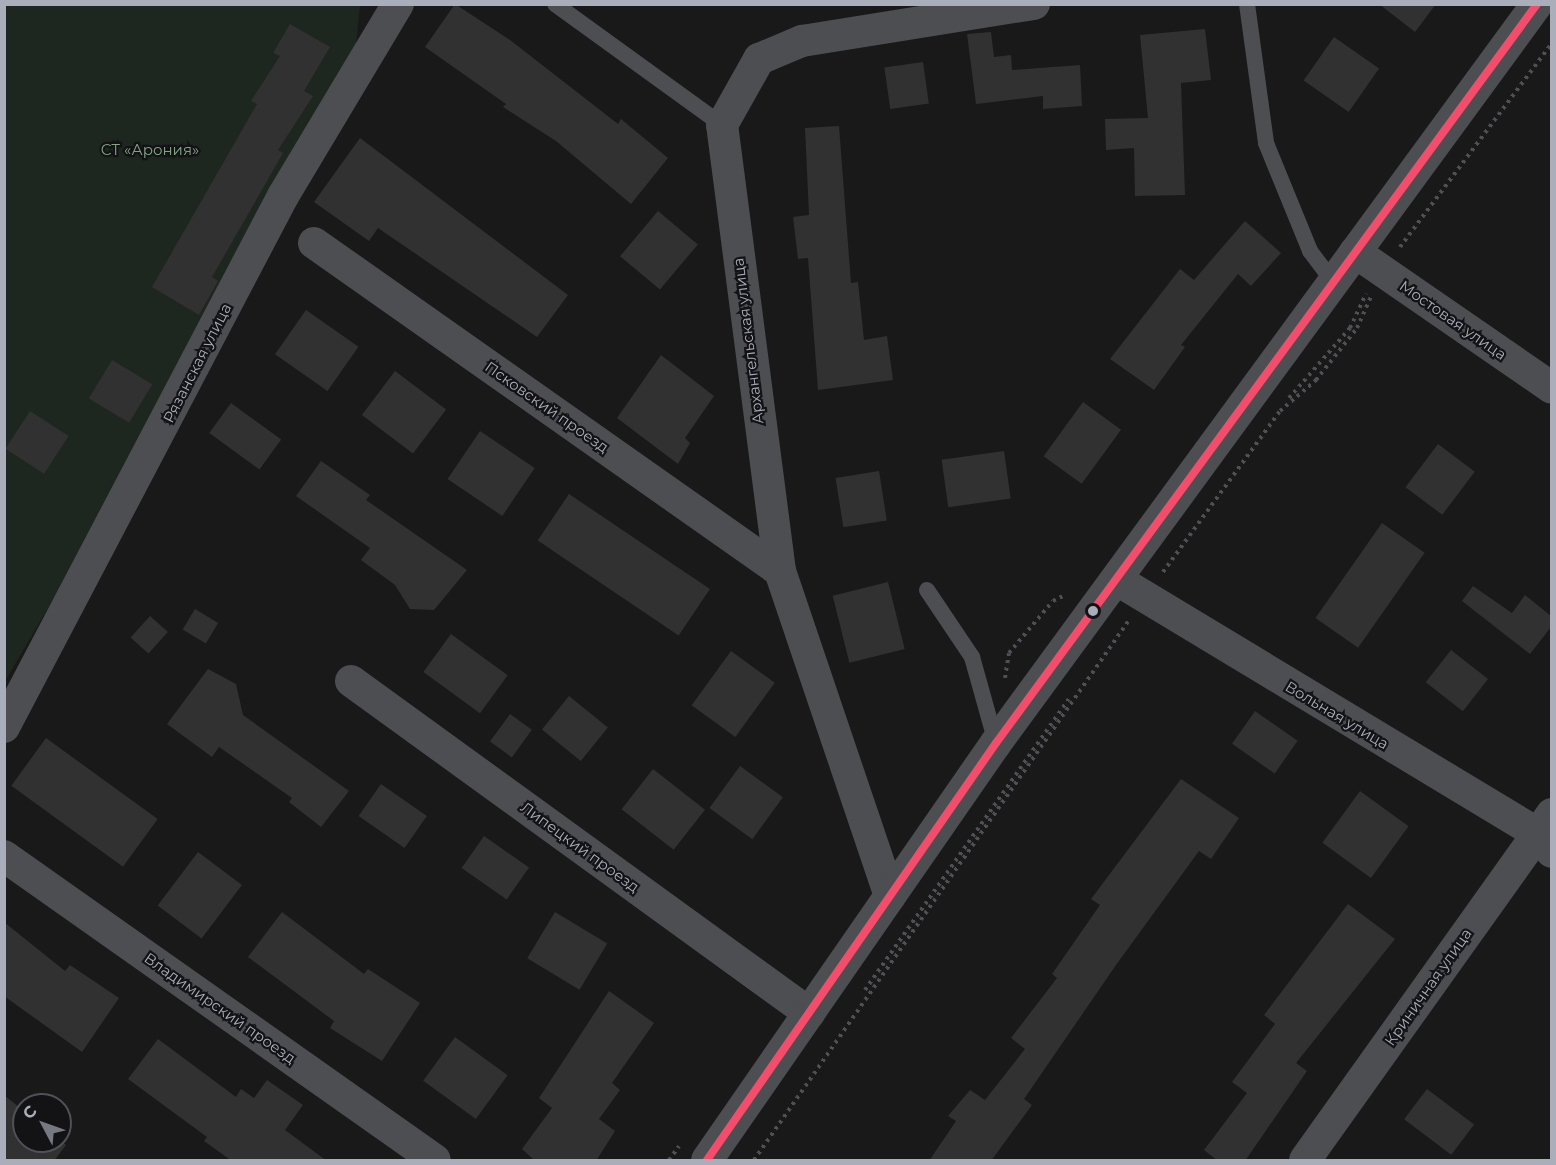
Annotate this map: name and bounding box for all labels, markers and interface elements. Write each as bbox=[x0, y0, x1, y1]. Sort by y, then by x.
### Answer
park label: СТ «Арония» bbox=[101, 141, 199, 159]
street label: Архангельская улица bbox=[729, 257, 767, 425]
street label: Мостовая улица bbox=[1396, 276, 1510, 364]
street label: Рязанская улица bbox=[159, 300, 235, 426]
street label: Псковский проезд bbox=[482, 358, 612, 456]
unlabelled marker bbox=[1087, 605, 1099, 617]
street label: Вольная улица bbox=[1282, 677, 1392, 753]
street label: Липецкий проезд bbox=[517, 798, 643, 896]
street label: Криничная улица bbox=[1381, 925, 1475, 1049]
street label: Владимирский проезд bbox=[141, 949, 299, 1067]
north arrow bbox=[12, 1093, 72, 1153]
text: С bbox=[19, 1102, 41, 1123]

